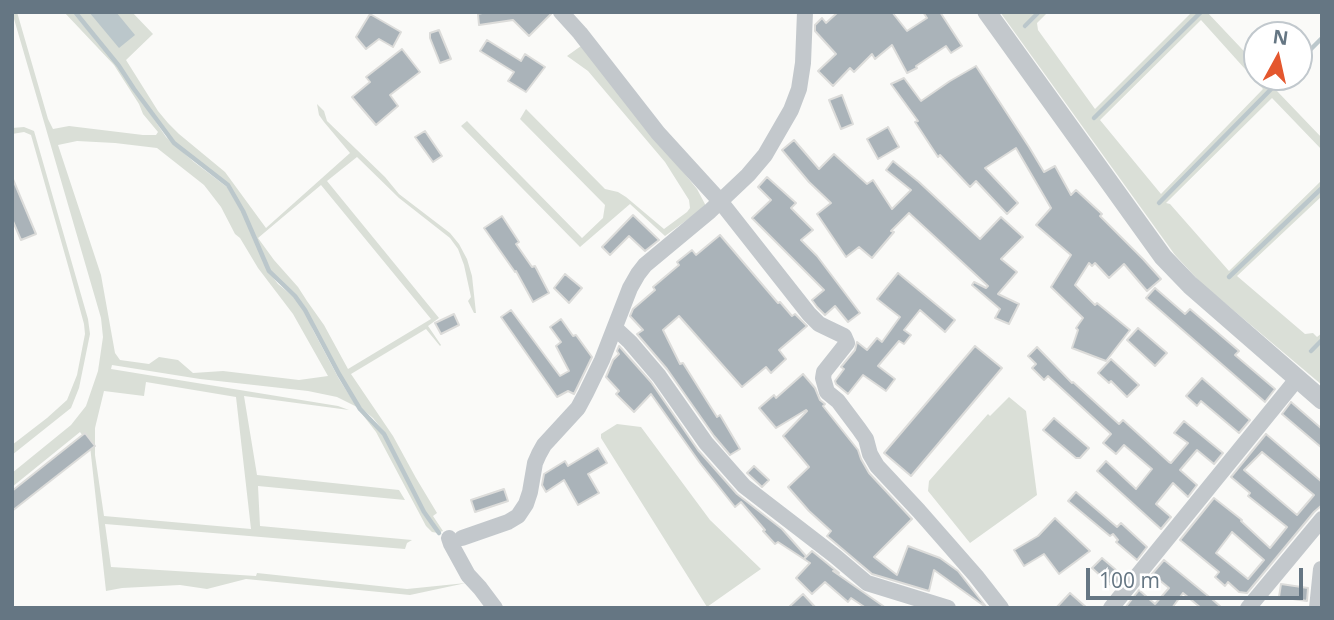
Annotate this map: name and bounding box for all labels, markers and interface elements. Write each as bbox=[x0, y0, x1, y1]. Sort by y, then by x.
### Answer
north arrow bbox=[1243, 21, 1313, 91]
text: N bbox=[1271, 23, 1290, 51]
scale bar bbox=[1089, 554, 1306, 598]
text: 100 m bbox=[1099, 566, 1160, 594]

